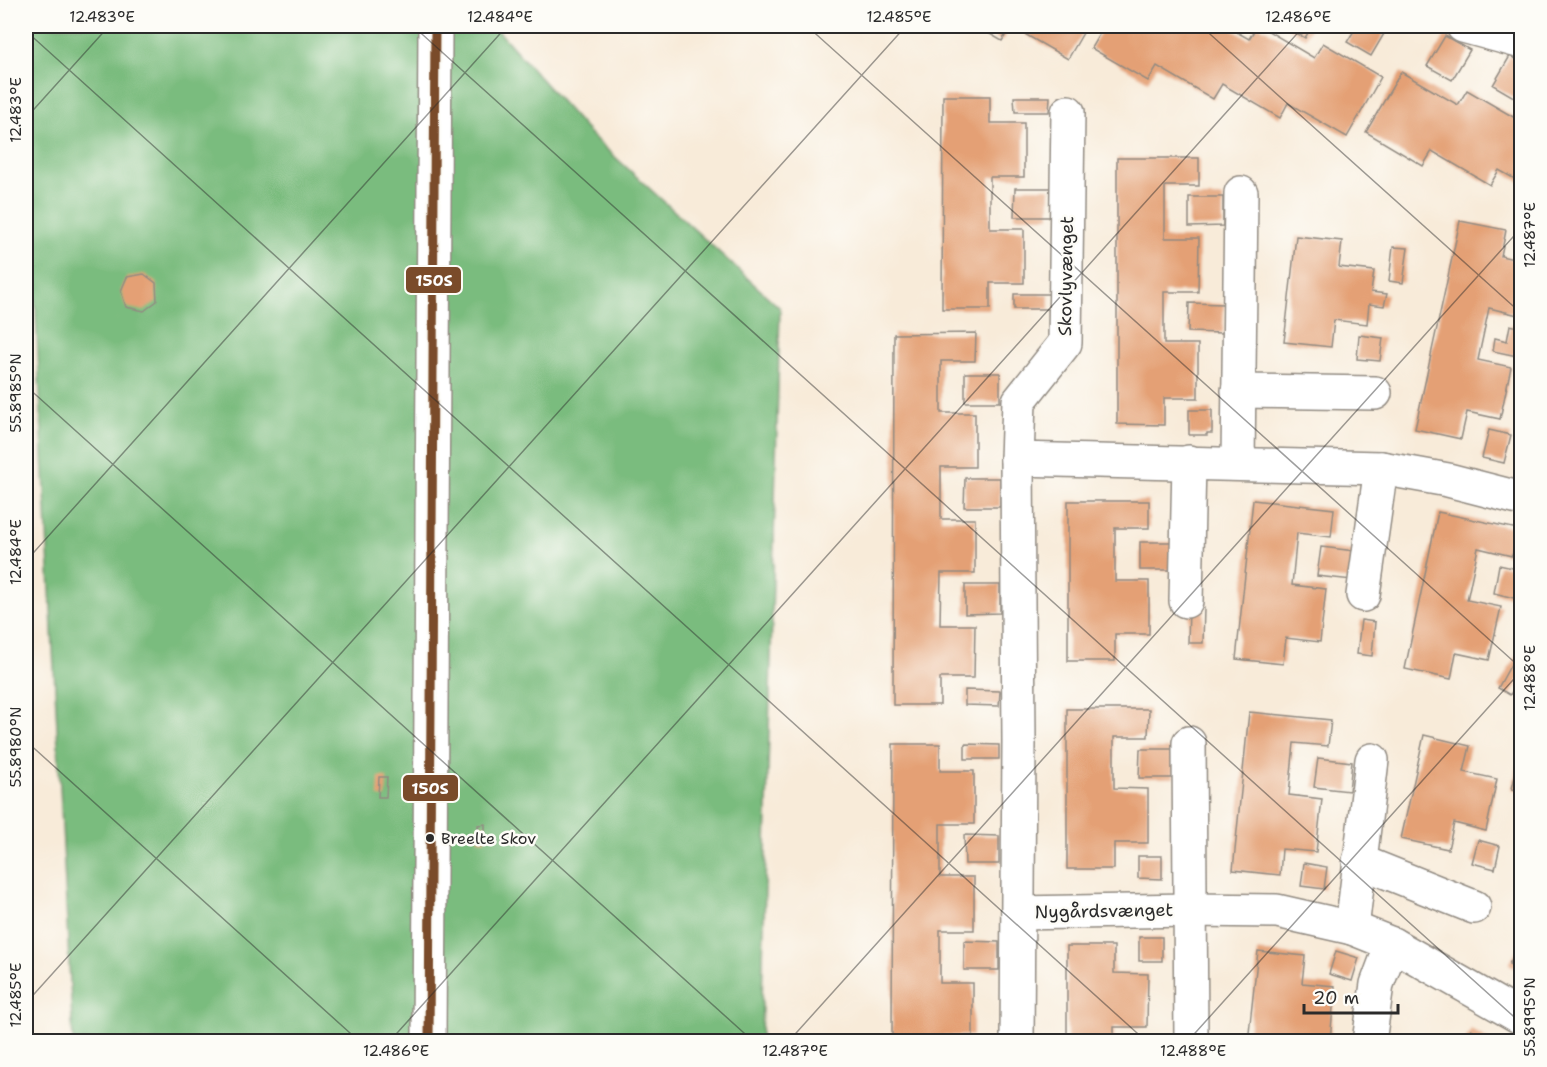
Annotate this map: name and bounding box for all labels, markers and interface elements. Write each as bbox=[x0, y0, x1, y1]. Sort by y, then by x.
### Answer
text: 12.483°E bbox=[69, 7, 135, 27]
text: 12.484°E bbox=[467, 7, 533, 27]
text: 12.485°E bbox=[867, 7, 931, 27]
text: 12.486°E bbox=[1265, 7, 1331, 27]
text: 12.483°E bbox=[6, 77, 26, 143]
text: 12.487°E bbox=[1520, 202, 1540, 268]
street label: Skovlyvænget bbox=[1053, 216, 1079, 336]
line badge: 150S bbox=[405, 266, 462, 294]
text: 150S bbox=[415, 270, 453, 291]
text: 55.8985°N bbox=[6, 353, 26, 433]
text: 12.484°E bbox=[6, 519, 26, 585]
text: 12.488°E bbox=[1520, 645, 1540, 711]
text: 55.8980°N bbox=[6, 707, 26, 787]
line badge: 150S bbox=[402, 774, 459, 802]
text: 150S bbox=[411, 778, 449, 799]
place label: Breelte Skov bbox=[441, 828, 536, 849]
marker: Breelte Skov bbox=[424, 832, 436, 844]
street label: Nygårdsvænget bbox=[1035, 898, 1174, 924]
text: 12.485°E bbox=[6, 963, 26, 1027]
scale bar bbox=[1304, 977, 1398, 1015]
text: 55.8995°N bbox=[1520, 977, 1540, 1057]
text: 20 m bbox=[1313, 986, 1359, 1010]
text: 12.486°E bbox=[363, 1041, 429, 1061]
text: 12.487°E bbox=[762, 1041, 828, 1061]
text: 12.488°E bbox=[1160, 1041, 1226, 1061]

